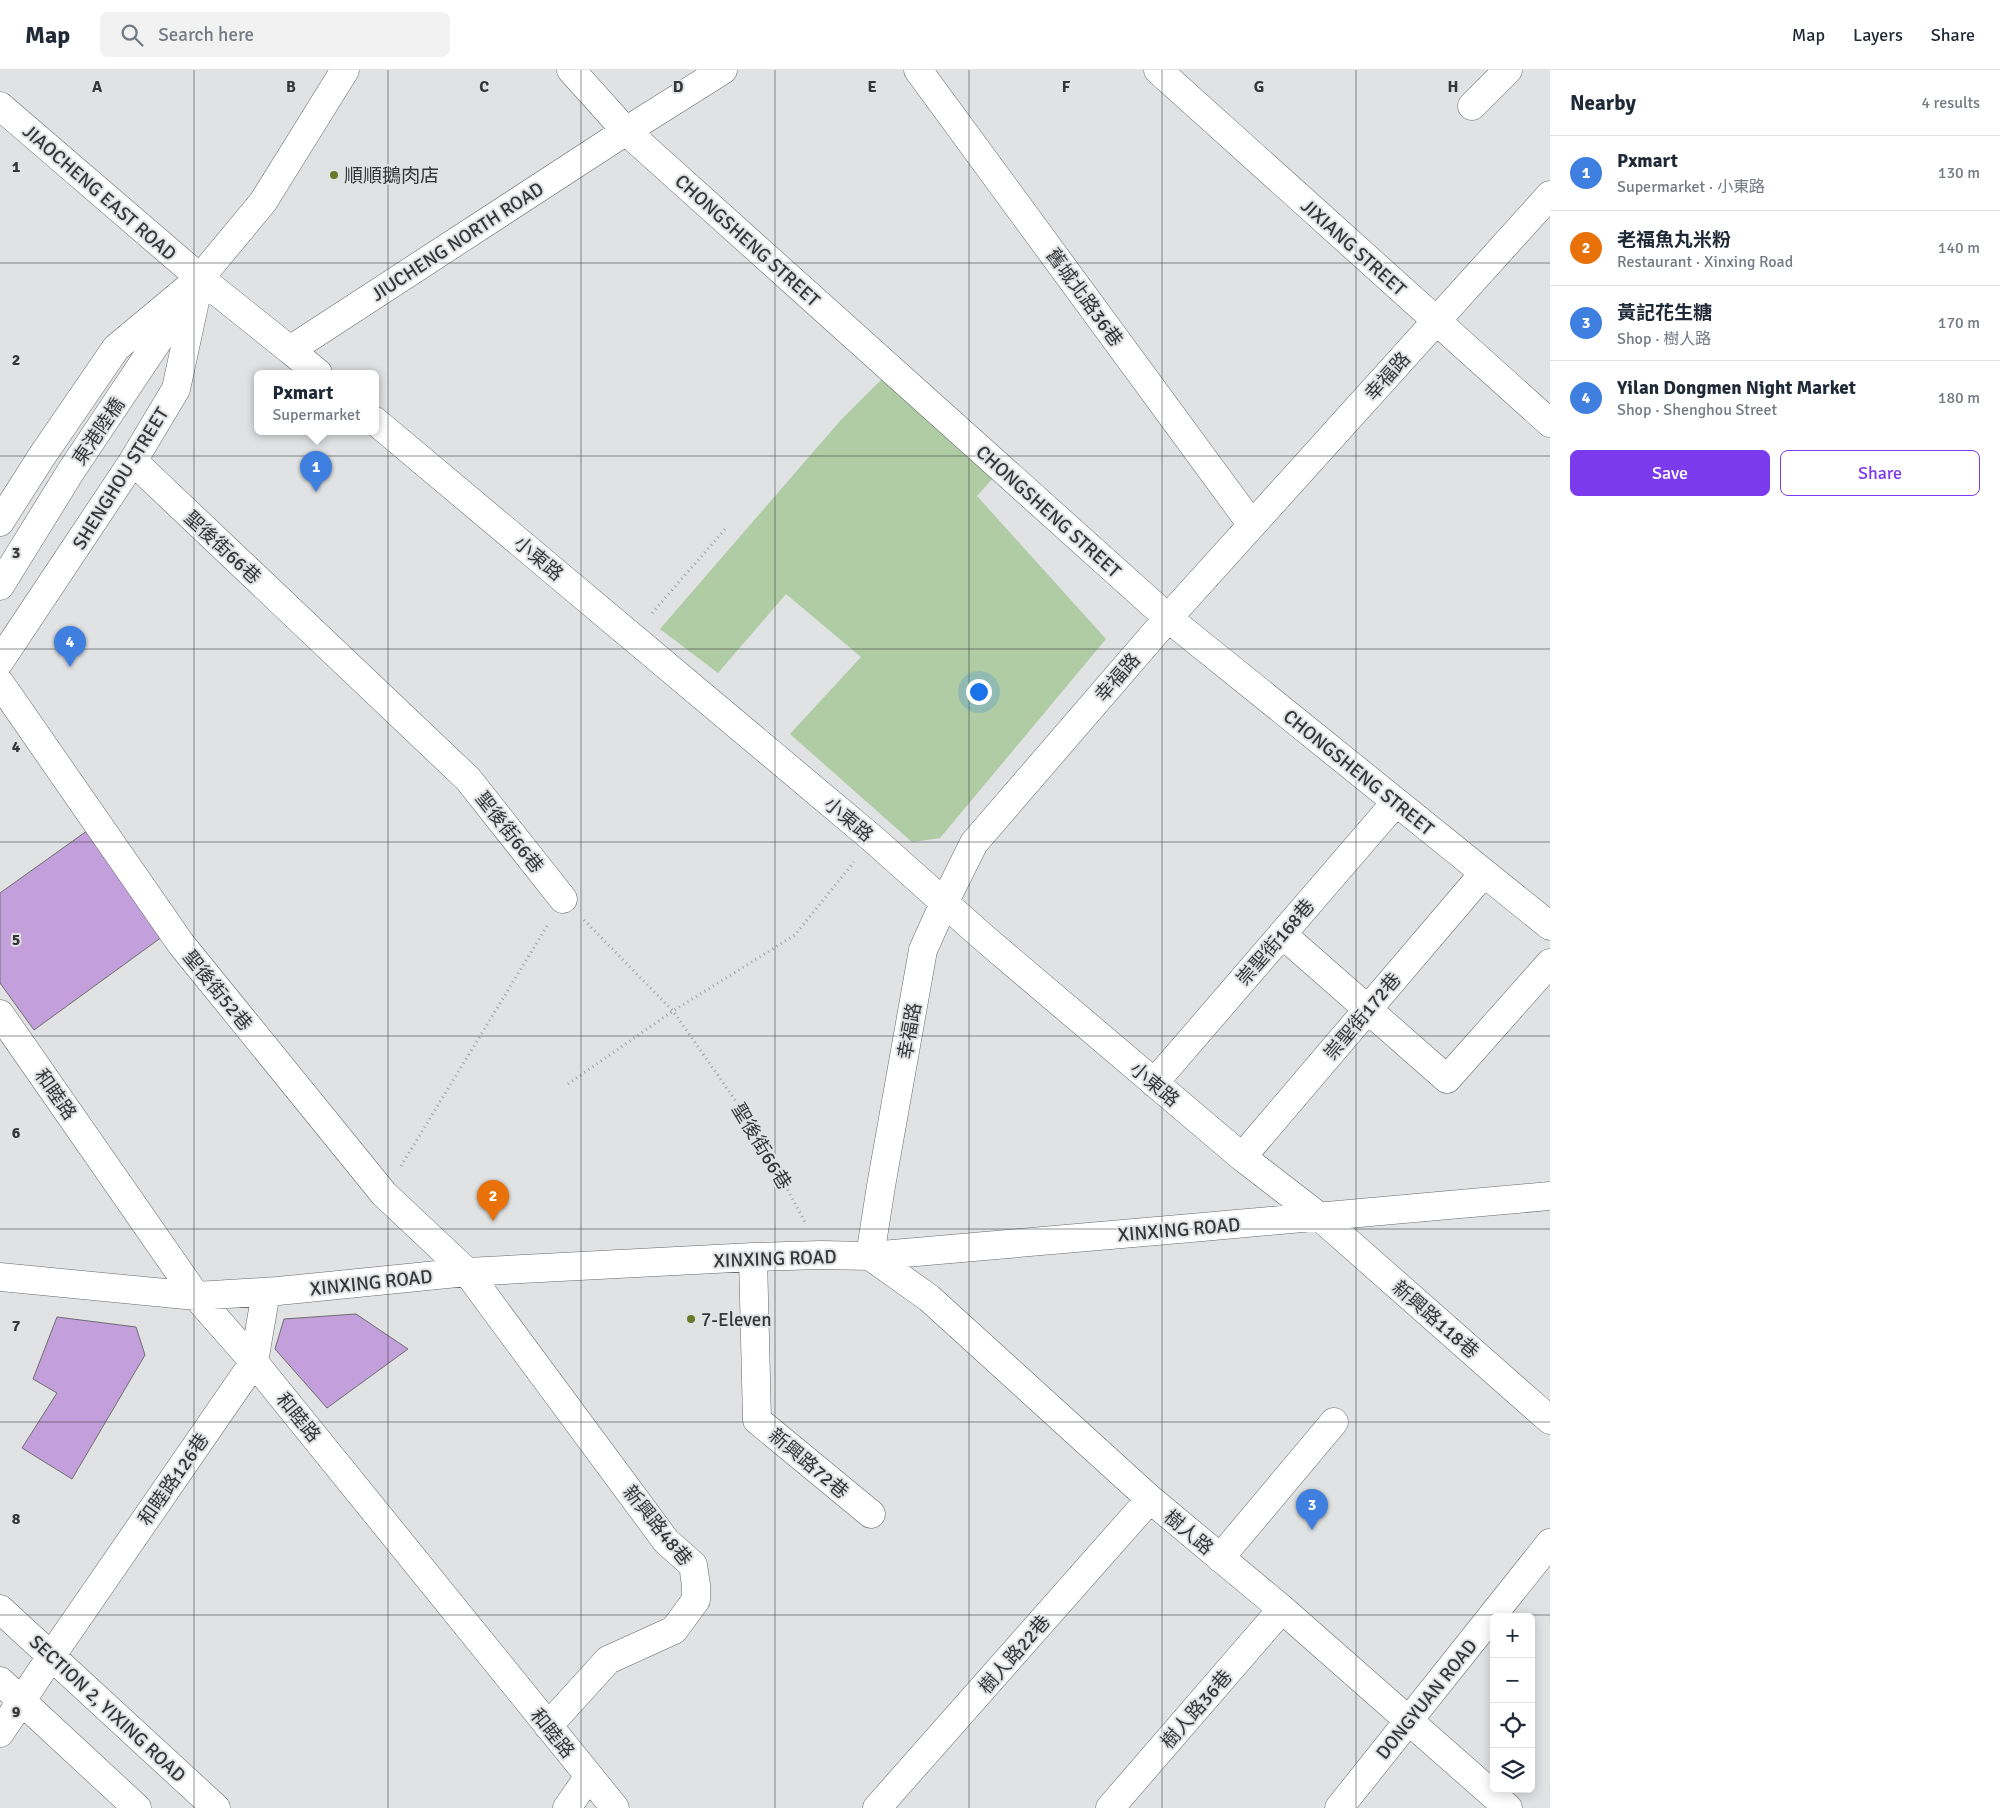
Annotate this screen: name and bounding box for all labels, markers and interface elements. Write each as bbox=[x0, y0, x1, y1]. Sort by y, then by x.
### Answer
search box bbox=[100, 12, 450, 57]
text: Map bbox=[25, 20, 70, 50]
icon: search bbox=[118, 21, 146, 49]
text: Search here bbox=[158, 23, 254, 47]
text: Map bbox=[1792, 24, 1825, 46]
text: Layers bbox=[1853, 24, 1903, 46]
text: Share bbox=[1931, 24, 1975, 46]
text: A bbox=[92, 77, 103, 97]
text: B bbox=[286, 77, 296, 97]
text: C bbox=[479, 77, 489, 97]
text: D bbox=[673, 77, 684, 97]
text: E bbox=[867, 77, 877, 97]
text: F bbox=[1062, 77, 1071, 97]
text: G bbox=[1254, 77, 1264, 97]
text: H bbox=[1448, 77, 1458, 97]
text: Nearby bbox=[1570, 90, 1636, 116]
text: 4 results bbox=[1921, 93, 1980, 113]
street label: JIAOCHENG EAST ROAD bbox=[18, 120, 181, 266]
text: Pxmart bbox=[1617, 149, 1678, 173]
text: 1 bbox=[12, 157, 21, 177]
text: 1 bbox=[1582, 163, 1590, 183]
text: 130 m bbox=[1938, 163, 1980, 183]
place label: 順順鵝肉店 bbox=[344, 164, 439, 188]
marker: 順順鵝肉店 bbox=[328, 169, 340, 181]
street label: CHONGSHENG STREET bbox=[670, 169, 825, 313]
street label: JIUCHENG NORTH ROAD bbox=[367, 177, 548, 307]
text: Supermarket · 小東路 bbox=[1617, 177, 1765, 197]
street label: JIXIANG STREET bbox=[1296, 194, 1411, 302]
text: 老福魚丸米粉 bbox=[1617, 228, 1731, 252]
text: 2 bbox=[1582, 238, 1590, 258]
text: 140 m bbox=[1938, 238, 1980, 258]
street label: 舊城北路36巷 bbox=[1041, 244, 1128, 351]
text: Restaurant · Xinxing Road bbox=[1617, 252, 1793, 272]
text: 黃記花生糖 bbox=[1617, 301, 1712, 325]
text: 3 bbox=[1582, 313, 1590, 333]
text: 170 m bbox=[1938, 313, 1980, 333]
text: Shop · 樹人路 bbox=[1617, 329, 1711, 349]
street label: 幸福路 bbox=[1360, 347, 1416, 406]
text: 2 bbox=[12, 350, 20, 370]
popup bbox=[254, 370, 379, 435]
text: Yilan Dongmen Night Market bbox=[1617, 376, 1856, 400]
text: Pxmart bbox=[272, 381, 333, 405]
text: 4 bbox=[1582, 388, 1590, 408]
text: 180 m bbox=[1938, 388, 1980, 408]
street label: 東港陸橋 bbox=[68, 393, 130, 470]
text: Shop · Shenghou Street bbox=[1617, 400, 1777, 420]
street label: SHENGHOU STREET bbox=[67, 402, 175, 554]
text: Supermarket bbox=[272, 405, 361, 425]
street label: CHONGSHENG STREET bbox=[971, 440, 1126, 584]
button: Save bbox=[1570, 450, 1770, 496]
button: Share bbox=[1780, 450, 1980, 496]
pin: 1 bbox=[300, 451, 332, 492]
street label: 聖後街66巷 bbox=[179, 506, 266, 589]
street label: 小東路 bbox=[509, 531, 568, 586]
text: 3 bbox=[12, 543, 20, 563]
pin: 4 bbox=[54, 626, 86, 667]
street label: 幸福路 bbox=[1090, 648, 1146, 707]
your location bbox=[966, 679, 992, 705]
street label: CHONGSHENG STREET bbox=[1278, 705, 1439, 841]
text: 4 bbox=[12, 737, 21, 757]
street label: 聖後街66巷 bbox=[470, 787, 548, 878]
street label: 小東路 bbox=[819, 792, 878, 847]
street label: 崇聖街168巷 bbox=[1232, 894, 1320, 991]
text: 5 bbox=[12, 930, 20, 950]
street label: 聖後街52巷 bbox=[178, 946, 257, 1036]
street label: 崇聖街172巷 bbox=[1319, 968, 1406, 1065]
street label: 幸福路 bbox=[893, 1001, 927, 1061]
street label: 小東路 bbox=[1125, 1057, 1184, 1112]
street label: 和睦路 bbox=[29, 1064, 81, 1125]
street label: 聖後街66巷 bbox=[726, 1099, 796, 1194]
text: 6 bbox=[12, 1123, 21, 1143]
pin: 2 bbox=[477, 1180, 509, 1221]
street label: XINXING ROAD bbox=[1117, 1213, 1241, 1247]
street label: XINXING ROAD bbox=[713, 1245, 837, 1273]
street label: XINXING ROAD bbox=[309, 1265, 434, 1301]
street label: 新興路118巷 bbox=[1387, 1276, 1484, 1364]
place label: 7-Eleven bbox=[701, 1308, 772, 1332]
marker: 7-Eleven bbox=[685, 1313, 697, 1325]
text: 7 bbox=[12, 1316, 21, 1336]
street label: 和睦路 bbox=[271, 1388, 325, 1447]
street label: 新興路72巷 bbox=[764, 1424, 853, 1504]
street label: 和睦路126巷 bbox=[133, 1429, 214, 1530]
street label: 新興路48巷 bbox=[618, 1481, 697, 1571]
pin: 3 bbox=[1296, 1489, 1328, 1530]
street label: 樹人路 bbox=[1159, 1505, 1218, 1560]
text: 8 bbox=[12, 1509, 21, 1529]
street label: 樹人路22巷 bbox=[974, 1610, 1055, 1699]
map controls bbox=[1490, 1613, 1535, 1793]
button: + bbox=[1490, 1613, 1535, 1658]
street label: SECTION 2, YIXING ROAD bbox=[24, 1630, 191, 1787]
street label: DONGYUAN ROAD bbox=[1371, 1635, 1483, 1765]
button: − bbox=[1490, 1658, 1535, 1703]
street label: 樹人路36巷 bbox=[1156, 1665, 1237, 1754]
text: 9 bbox=[12, 1702, 21, 1722]
button: locate bbox=[1490, 1703, 1535, 1748]
street label: 和睦路 bbox=[525, 1704, 579, 1763]
button: layers bbox=[1490, 1748, 1535, 1793]

